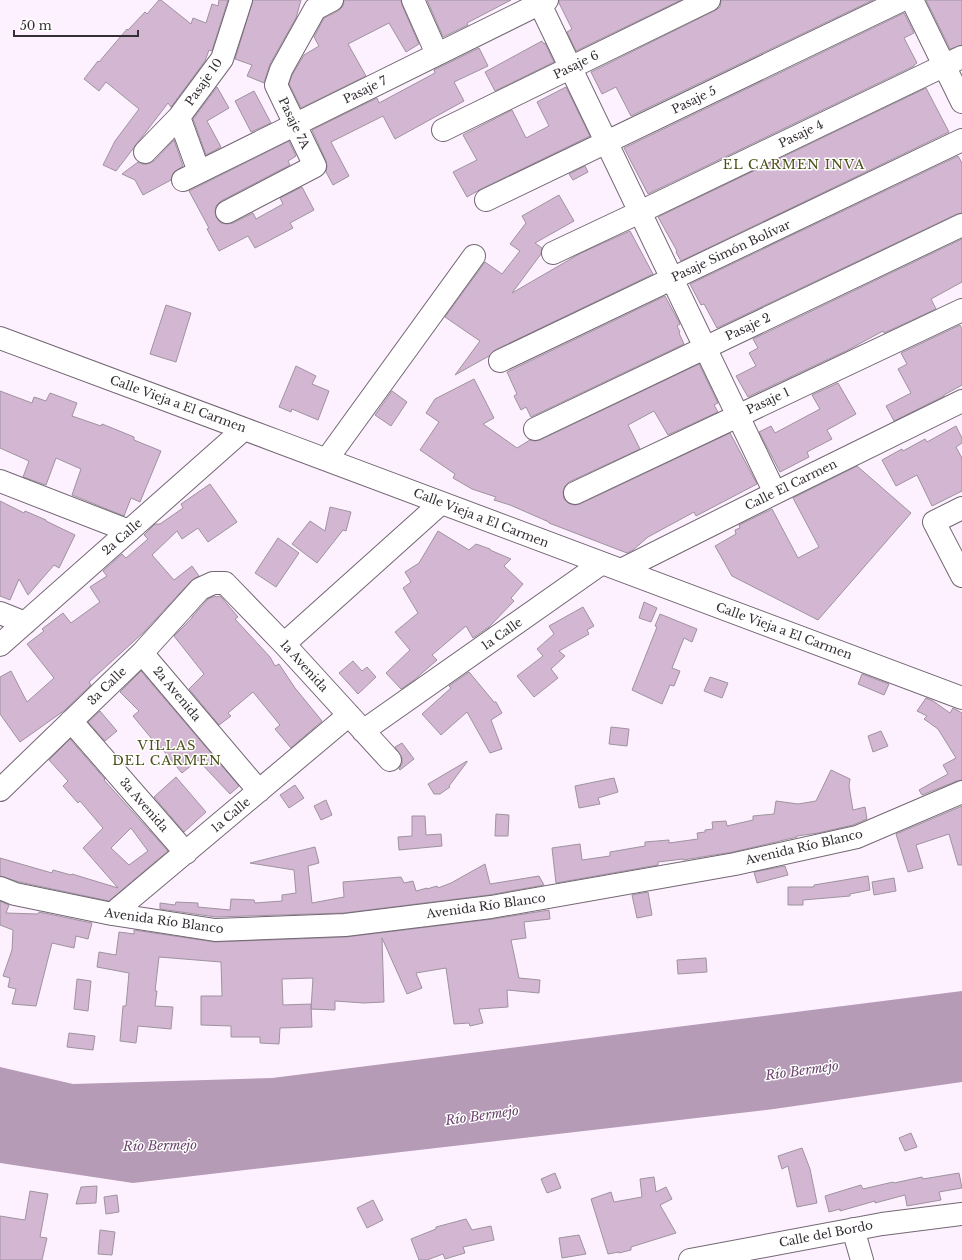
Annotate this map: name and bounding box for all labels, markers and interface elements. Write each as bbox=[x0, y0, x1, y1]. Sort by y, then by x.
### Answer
scale bar bbox=[14, 12, 138, 38]
text: 50 m bbox=[20, 18, 52, 33]
street label: Pasaje 6 bbox=[551, 47, 601, 82]
street label: Pasaje 10 bbox=[182, 55, 225, 108]
street label: Pasaje 7 bbox=[340, 72, 390, 107]
street label: Pasaje 5 bbox=[669, 82, 719, 117]
street label: Pasaje 7A bbox=[276, 94, 314, 152]
street label: Pasaje 4 bbox=[776, 116, 826, 151]
district label: EL CARMEN INVA bbox=[723, 156, 865, 173]
street label: Pasaje Simón Bolívar bbox=[669, 216, 793, 285]
street label: Pasaje 2 bbox=[723, 310, 773, 344]
street label: Calle Vieja a El Carmen bbox=[108, 372, 248, 435]
street label: Pasaje 1 bbox=[744, 384, 792, 417]
street label: Calle El Carmen bbox=[742, 456, 839, 513]
street label: Calle Vieja a El Carmen bbox=[411, 485, 551, 550]
street label: 2a Calle bbox=[99, 515, 145, 558]
street label: Calle Vieja a El Carmen bbox=[714, 599, 854, 662]
street label: 1a Calle bbox=[478, 614, 525, 653]
street label: 1a Avenida bbox=[277, 637, 332, 695]
street label: 3a Calle bbox=[84, 663, 129, 708]
street label: 2a Avenida bbox=[150, 663, 205, 724]
district label: VILLAS DEL CARMEN bbox=[112, 737, 222, 769]
street label: 3a Avenida bbox=[117, 775, 172, 835]
street label: 1a Calle bbox=[208, 794, 253, 835]
street label: Avenida Río Blanco bbox=[743, 826, 864, 868]
street label: Avenida Río Blanco bbox=[424, 890, 547, 921]
street label: Avenida Río Blanco bbox=[103, 905, 225, 936]
water label: Río Bermejo bbox=[763, 1057, 840, 1084]
water label: Río Bermejo bbox=[443, 1102, 520, 1129]
water label: Río Bermejo bbox=[122, 1136, 197, 1155]
street label: Calle del Bordo bbox=[778, 1217, 874, 1250]

